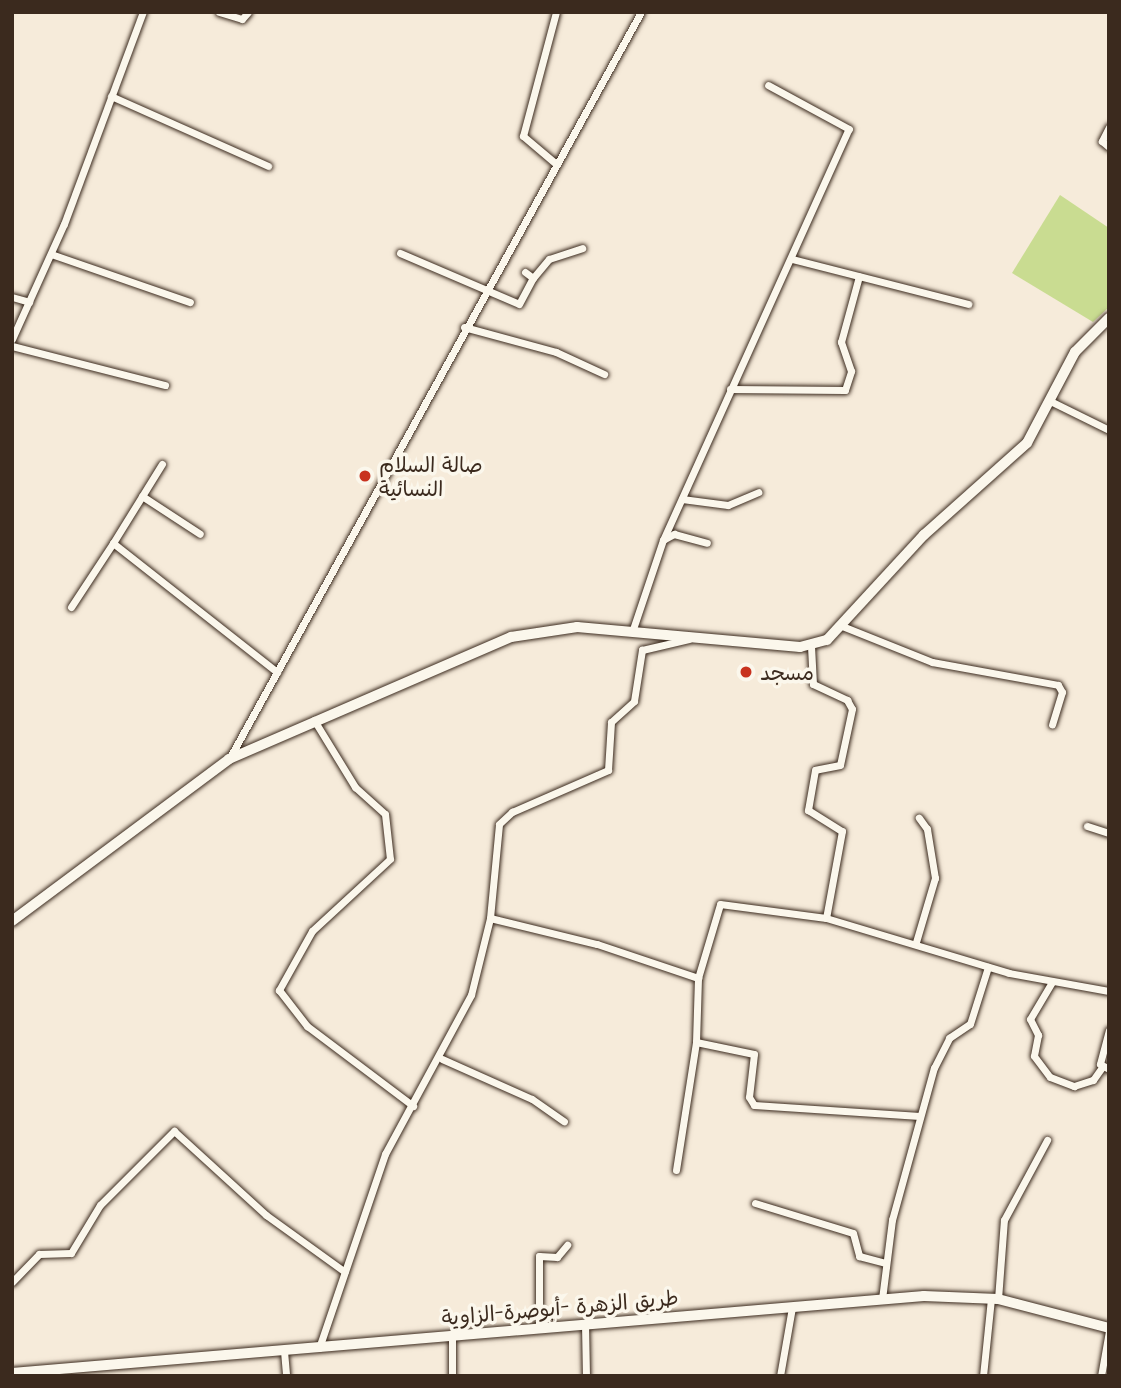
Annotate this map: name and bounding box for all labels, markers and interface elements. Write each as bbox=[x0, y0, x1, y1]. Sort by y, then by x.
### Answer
place label: صالة السلام النسائية bbox=[379, 451, 483, 501]
marker: صالة السلام النسائية bbox=[357, 468, 373, 484]
place label: مسجد bbox=[760, 659, 814, 685]
marker: مسجد bbox=[738, 664, 754, 680]
street label: طريق الزهرة -أبوصرة-الزاوية bbox=[440, 1284, 680, 1330]

